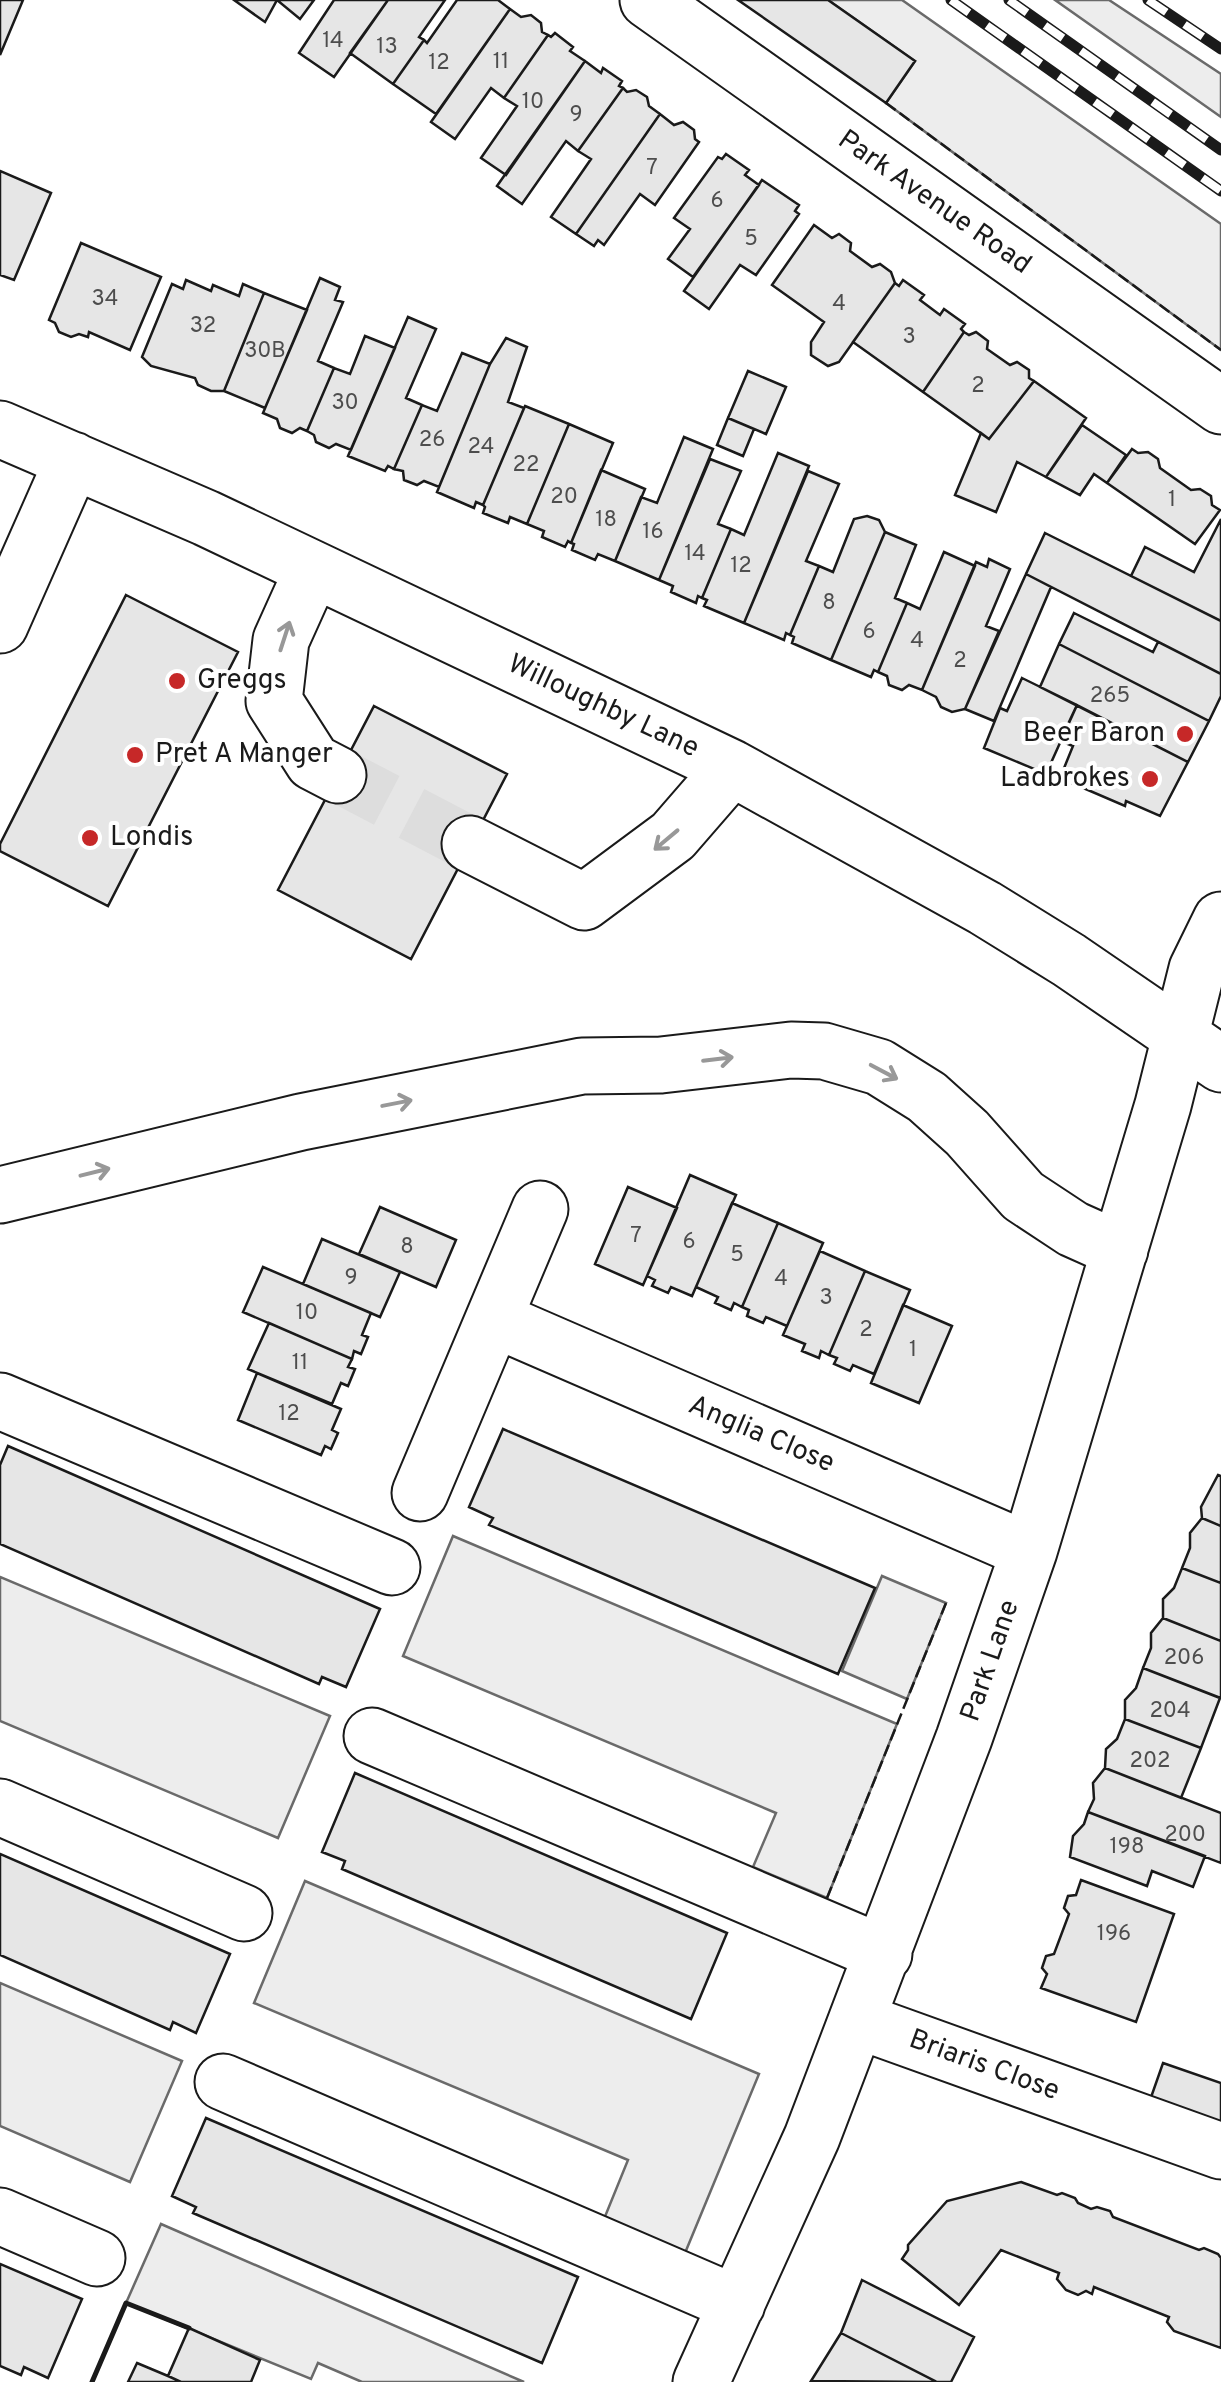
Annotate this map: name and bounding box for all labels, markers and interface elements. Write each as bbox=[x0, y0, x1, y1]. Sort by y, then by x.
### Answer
house number: 14 bbox=[322, 28, 344, 55]
house number: 13 bbox=[376, 34, 398, 61]
house number: 11 bbox=[493, 49, 509, 76]
house number: 12 bbox=[428, 50, 450, 77]
house number: 10 bbox=[522, 89, 544, 116]
house number: 9 bbox=[569, 102, 583, 129]
street label: Park Avenue Road bbox=[830, 123, 1038, 283]
house number: 7 bbox=[646, 155, 658, 182]
house number: 6 bbox=[710, 188, 724, 215]
house number: 5 bbox=[744, 226, 758, 253]
house number: 34 bbox=[92, 286, 118, 313]
house number: 4 bbox=[832, 291, 846, 318]
house number: 32 bbox=[190, 313, 216, 340]
house number: 3 bbox=[902, 324, 916, 351]
house number: 30B bbox=[244, 338, 286, 365]
house number: 2 bbox=[971, 373, 985, 400]
house number: 30 bbox=[331, 390, 359, 417]
house number: 26 bbox=[419, 427, 445, 454]
house number: 24 bbox=[468, 434, 494, 461]
house number: 22 bbox=[513, 452, 539, 479]
house number: 20 bbox=[550, 484, 578, 511]
house number: 1 bbox=[1168, 487, 1176, 514]
house number: 18 bbox=[595, 507, 617, 534]
house number: 16 bbox=[642, 519, 664, 546]
house number: 14 bbox=[684, 541, 706, 568]
house number: 12 bbox=[730, 553, 752, 580]
house number: 8 bbox=[822, 590, 836, 617]
house number: 6 bbox=[862, 619, 876, 646]
one-way arrow bbox=[278, 620, 296, 652]
house number: 4 bbox=[910, 628, 924, 655]
street label: Willoughby Lane bbox=[502, 647, 704, 767]
house number: 2 bbox=[953, 648, 967, 675]
place label: Greggs bbox=[197, 663, 287, 699]
marker: Greggs bbox=[166, 670, 188, 692]
house number: 265 bbox=[1090, 683, 1130, 710]
place label: Beer Baron bbox=[1023, 716, 1165, 752]
marker: Beer Baron bbox=[1174, 723, 1196, 745]
place label: Pret A Manger bbox=[155, 737, 333, 773]
marker: Pret A Manger bbox=[124, 744, 146, 766]
place label: Ladbrokes bbox=[1000, 761, 1130, 797]
marker: Ladbrokes bbox=[1139, 768, 1161, 790]
place label: Londis bbox=[110, 820, 193, 856]
marker: Londis bbox=[79, 827, 101, 849]
one-way arrow bbox=[654, 828, 679, 851]
one-way arrow bbox=[701, 1049, 733, 1068]
one-way arrow bbox=[869, 1063, 898, 1082]
one-way arrow bbox=[380, 1093, 412, 1112]
one-way arrow bbox=[78, 1162, 110, 1180]
house number: 7 bbox=[630, 1223, 642, 1250]
house number: 6 bbox=[682, 1229, 696, 1256]
house number: 8 bbox=[400, 1234, 414, 1261]
house number: 5 bbox=[730, 1242, 744, 1269]
house number: 9 bbox=[344, 1265, 358, 1292]
house number: 4 bbox=[774, 1266, 788, 1293]
house number: 3 bbox=[819, 1285, 833, 1312]
house number: 10 bbox=[296, 1300, 318, 1327]
house number: 2 bbox=[859, 1317, 873, 1344]
house number: 1 bbox=[909, 1337, 917, 1364]
house number: 11 bbox=[292, 1350, 308, 1377]
street label: Anglia Close bbox=[682, 1388, 840, 1482]
house number: 12 bbox=[278, 1401, 300, 1428]
street label: Park Lane bbox=[953, 1595, 1029, 1727]
house number: 206 bbox=[1164, 1645, 1204, 1672]
house number: 204 bbox=[1149, 1698, 1191, 1725]
house number: 202 bbox=[1129, 1748, 1171, 1775]
house number: 200 bbox=[1164, 1822, 1206, 1849]
house number: 198 bbox=[1110, 1834, 1144, 1861]
house number: 196 bbox=[1097, 1921, 1131, 1948]
street label: Briaris Close bbox=[904, 2022, 1064, 2110]

